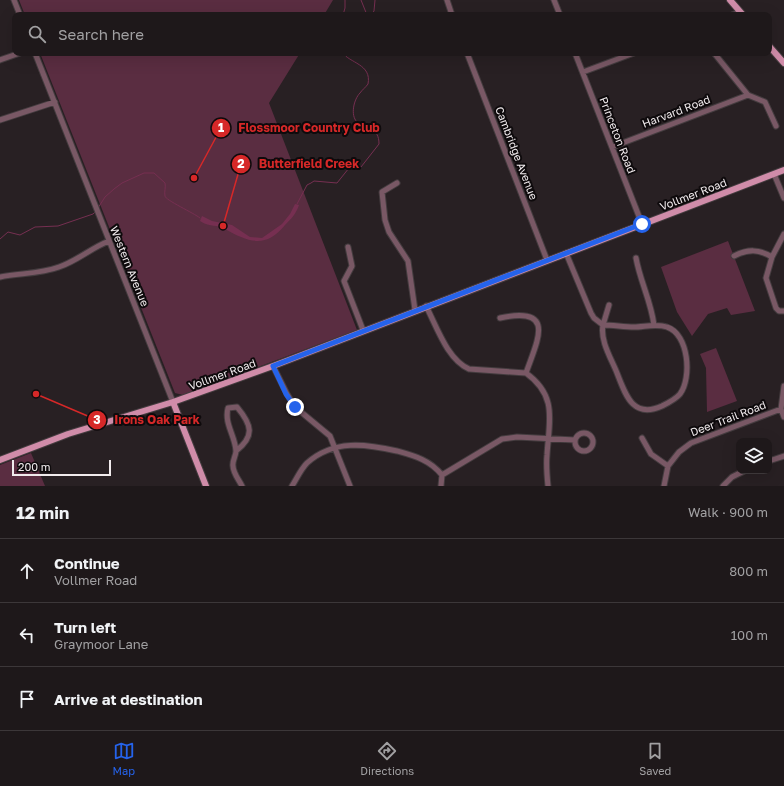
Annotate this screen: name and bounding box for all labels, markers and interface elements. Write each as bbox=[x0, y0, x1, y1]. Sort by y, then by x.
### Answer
search box bbox=[12, 12, 772, 56]
icon: search bbox=[26, 23, 48, 45]
text: Search here bbox=[58, 25, 144, 43]
street label: Harvard Road bbox=[640, 92, 712, 130]
street label: Princeton Road bbox=[597, 95, 639, 175]
street label: Cambridge Avenue bbox=[493, 104, 541, 202]
callout: Flossmoor Country Club bbox=[211, 116, 388, 140]
text: 1 bbox=[218, 120, 224, 135]
text: Flossmoor Country Club bbox=[238, 120, 380, 135]
callout: Butterfield Creek bbox=[231, 152, 367, 176]
text: 2 bbox=[237, 156, 245, 171]
text: Butterfield Creek bbox=[259, 156, 359, 171]
street label: Vollmer Road bbox=[658, 175, 728, 213]
route start bbox=[633, 215, 651, 233]
street label: Western Avenue bbox=[108, 224, 152, 308]
street label: Vollmer Road bbox=[187, 356, 257, 392]
route end bbox=[286, 398, 304, 416]
street label: Deer Trail Road bbox=[688, 398, 768, 438]
callout: Irons Oak Park bbox=[87, 408, 208, 432]
text: 3 bbox=[93, 412, 101, 427]
text: Irons Oak Park bbox=[114, 412, 200, 427]
map controls bbox=[736, 438, 772, 474]
button: layers bbox=[736, 438, 772, 474]
scale bar bbox=[12, 458, 111, 477]
text: 200 m bbox=[18, 460, 51, 473]
text: 12 min bbox=[16, 502, 69, 523]
text: Walk · 900 m bbox=[688, 504, 768, 520]
text: Continue bbox=[54, 554, 120, 572]
icon: ahead bbox=[16, 560, 38, 582]
text: 800 m bbox=[729, 563, 768, 579]
text: Vollmer Road bbox=[54, 572, 137, 588]
text: Turn left bbox=[54, 618, 116, 636]
icon: left bbox=[16, 624, 38, 646]
text: 100 m bbox=[731, 627, 768, 643]
text: Graymoor Lane bbox=[54, 636, 148, 652]
icon: arrive bbox=[16, 688, 38, 710]
text: Arrive at destination bbox=[54, 690, 203, 708]
tab: Map bbox=[113, 740, 135, 777]
tab: Directions bbox=[360, 740, 414, 777]
tab: Saved bbox=[639, 740, 671, 777]

